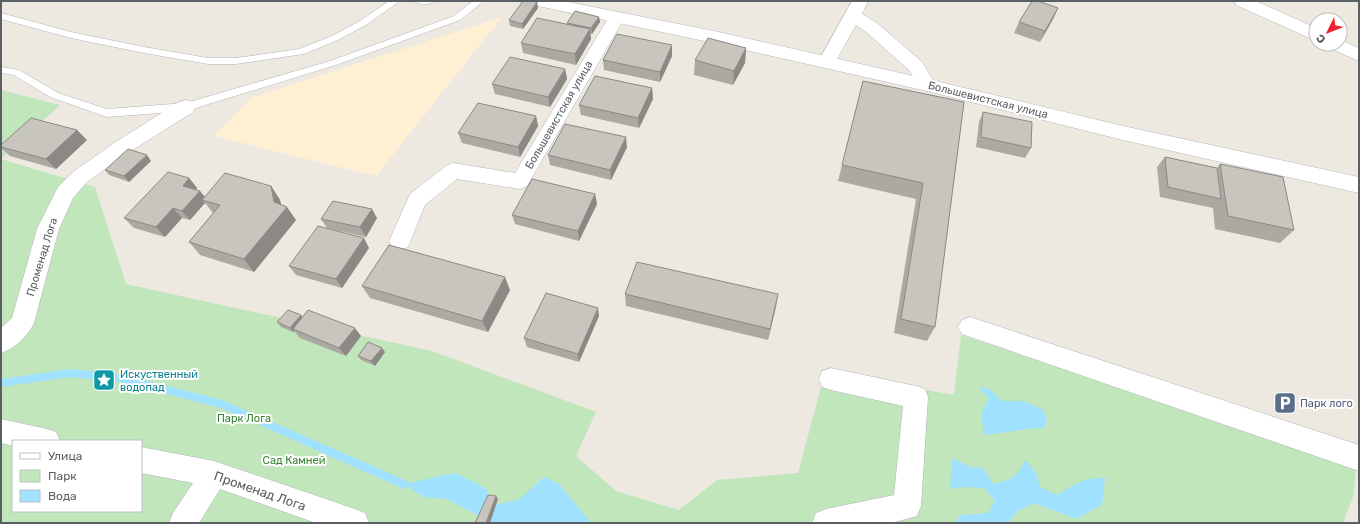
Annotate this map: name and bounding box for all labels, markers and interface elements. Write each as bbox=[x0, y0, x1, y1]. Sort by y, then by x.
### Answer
north arrow bbox=[1308, 12, 1348, 52]
text: С bbox=[1313, 31, 1328, 46]
street label: Большевистская улица bbox=[523, 59, 595, 171]
street label: Большевистская улица bbox=[927, 79, 1049, 121]
street label: Променад Лога bbox=[24, 216, 60, 298]
place icon: Искуственный водопад bbox=[91, 367, 117, 393]
place label: Искуственный водопад bbox=[120, 368, 198, 394]
parking icon: Парк лого bbox=[1272, 390, 1298, 416]
place label: Парк лого bbox=[1300, 397, 1353, 410]
park label: Парк Лога bbox=[217, 412, 271, 425]
legend bbox=[12, 440, 142, 512]
text: Улица bbox=[48, 449, 82, 463]
park label: Сад Камней bbox=[263, 454, 325, 467]
street label: Променад Лога bbox=[212, 468, 308, 514]
text: Парк bbox=[48, 469, 77, 483]
text: Вода bbox=[48, 489, 77, 503]

